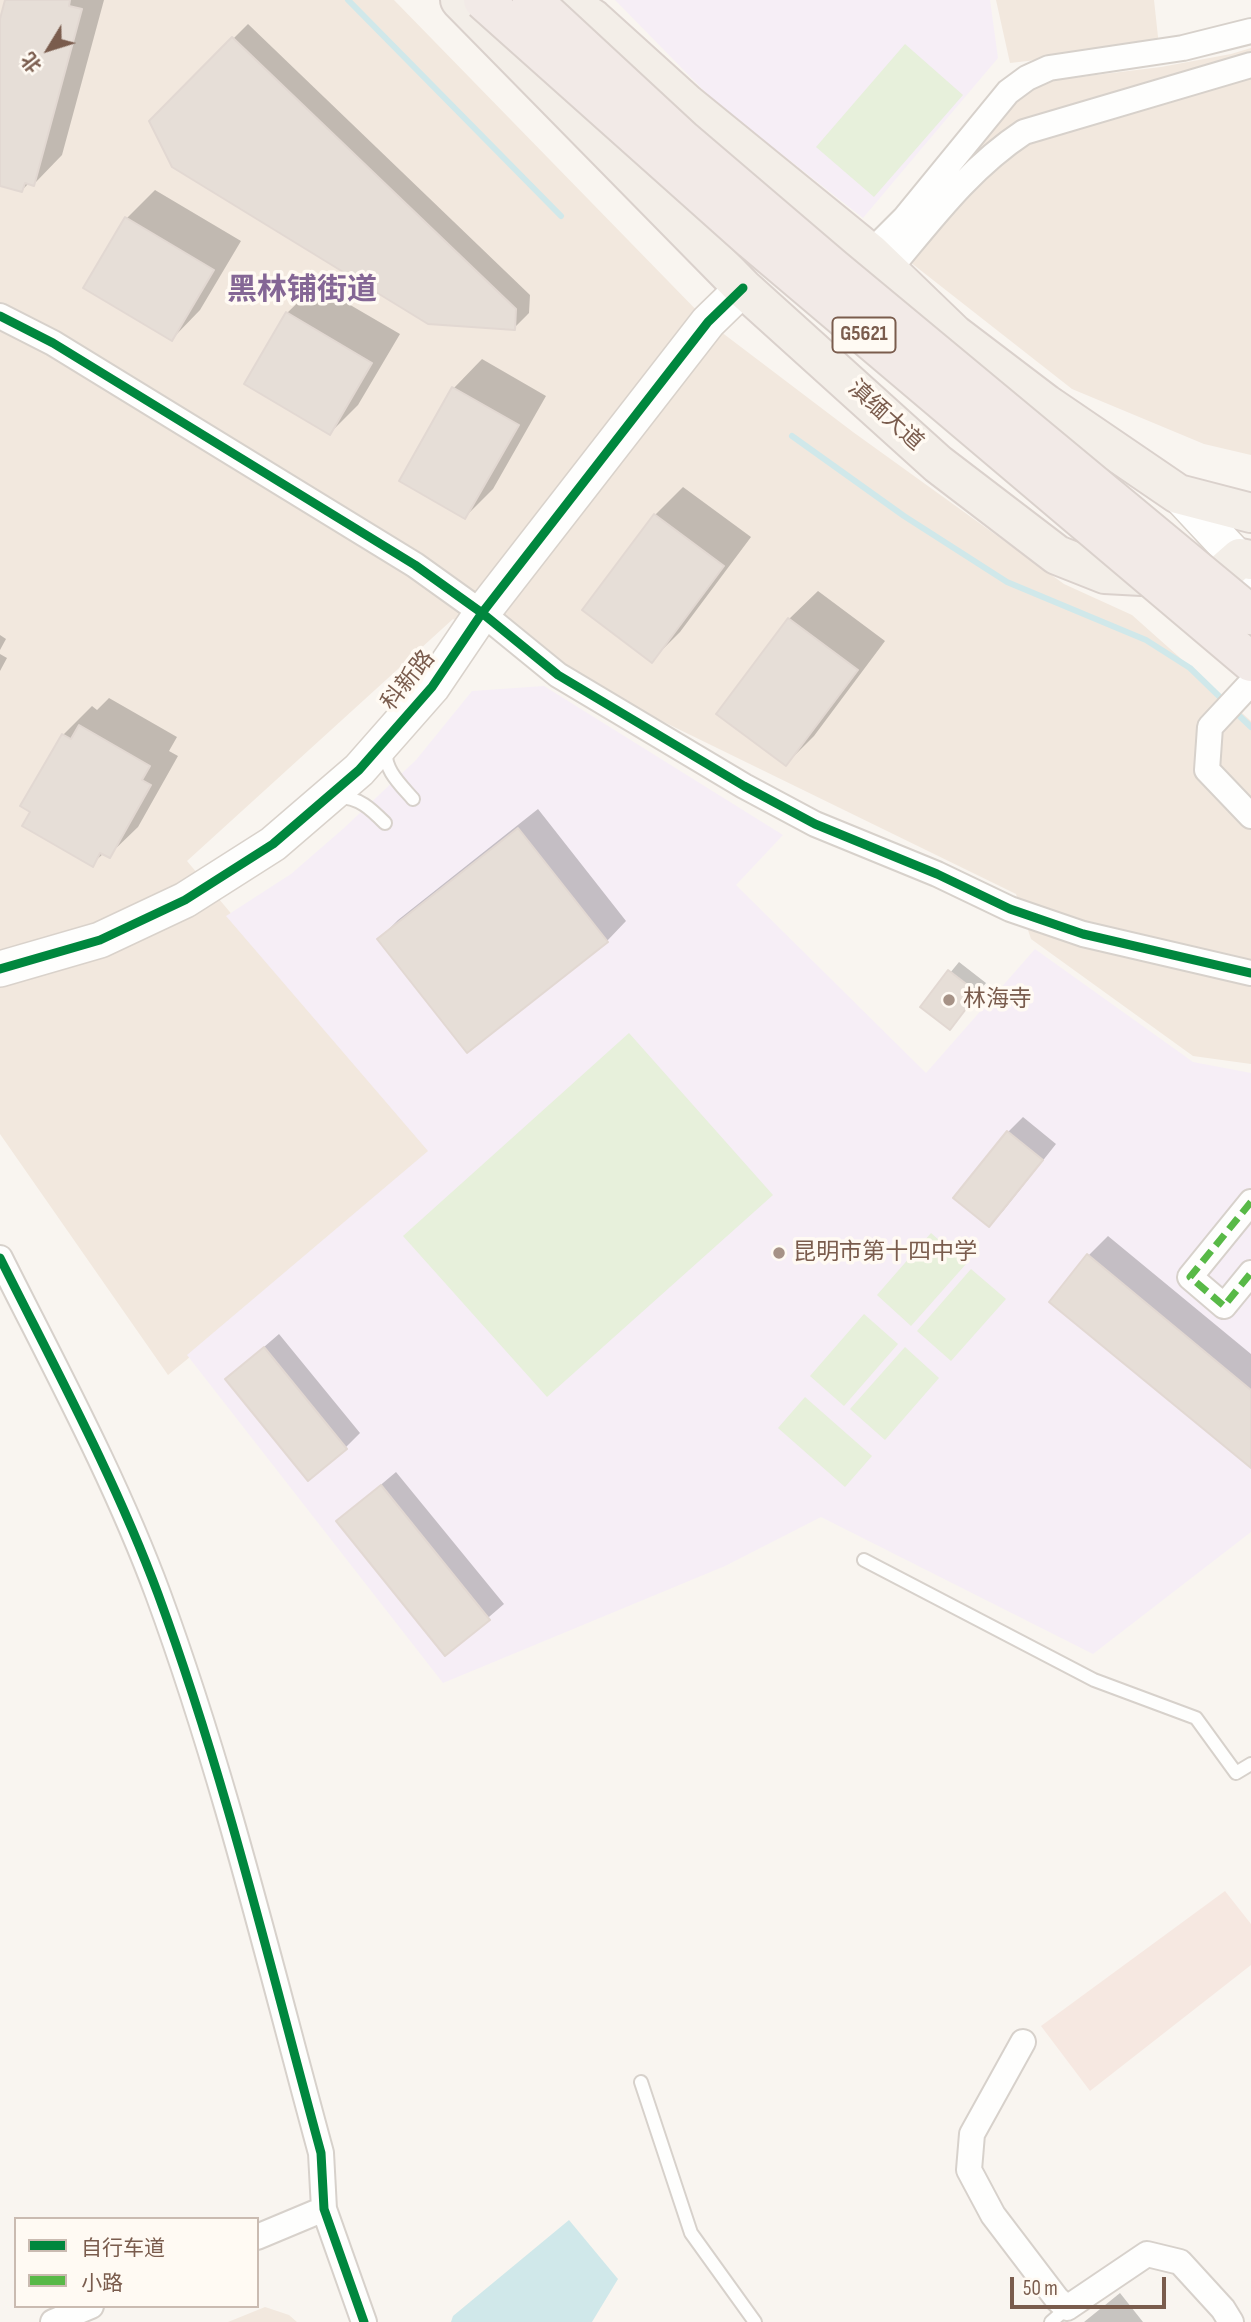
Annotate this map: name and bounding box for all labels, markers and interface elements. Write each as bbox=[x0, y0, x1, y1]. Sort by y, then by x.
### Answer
north arrow bbox=[14, 14, 84, 84]
text: 北 bbox=[17, 48, 47, 77]
district label: 黑林铺街道 bbox=[227, 273, 377, 309]
road number: G5621 bbox=[832, 318, 896, 352]
street label: 滇缅大道 bbox=[842, 375, 928, 457]
street label: 科新路 bbox=[377, 646, 441, 716]
place label: 林海寺 bbox=[963, 986, 1032, 1014]
marker: 林海寺 bbox=[941, 992, 957, 1008]
place label: 昆明市第十四中学 bbox=[793, 1239, 977, 1267]
marker: 昆明市第十四中学 bbox=[771, 1245, 787, 1261]
legend bbox=[14, 2217, 259, 2308]
text: 自行车道 bbox=[81, 2236, 165, 2261]
scale bar bbox=[1013, 2262, 1169, 2306]
text: 小路 bbox=[81, 2271, 123, 2296]
text: 50 m bbox=[1023, 2276, 1058, 2301]

